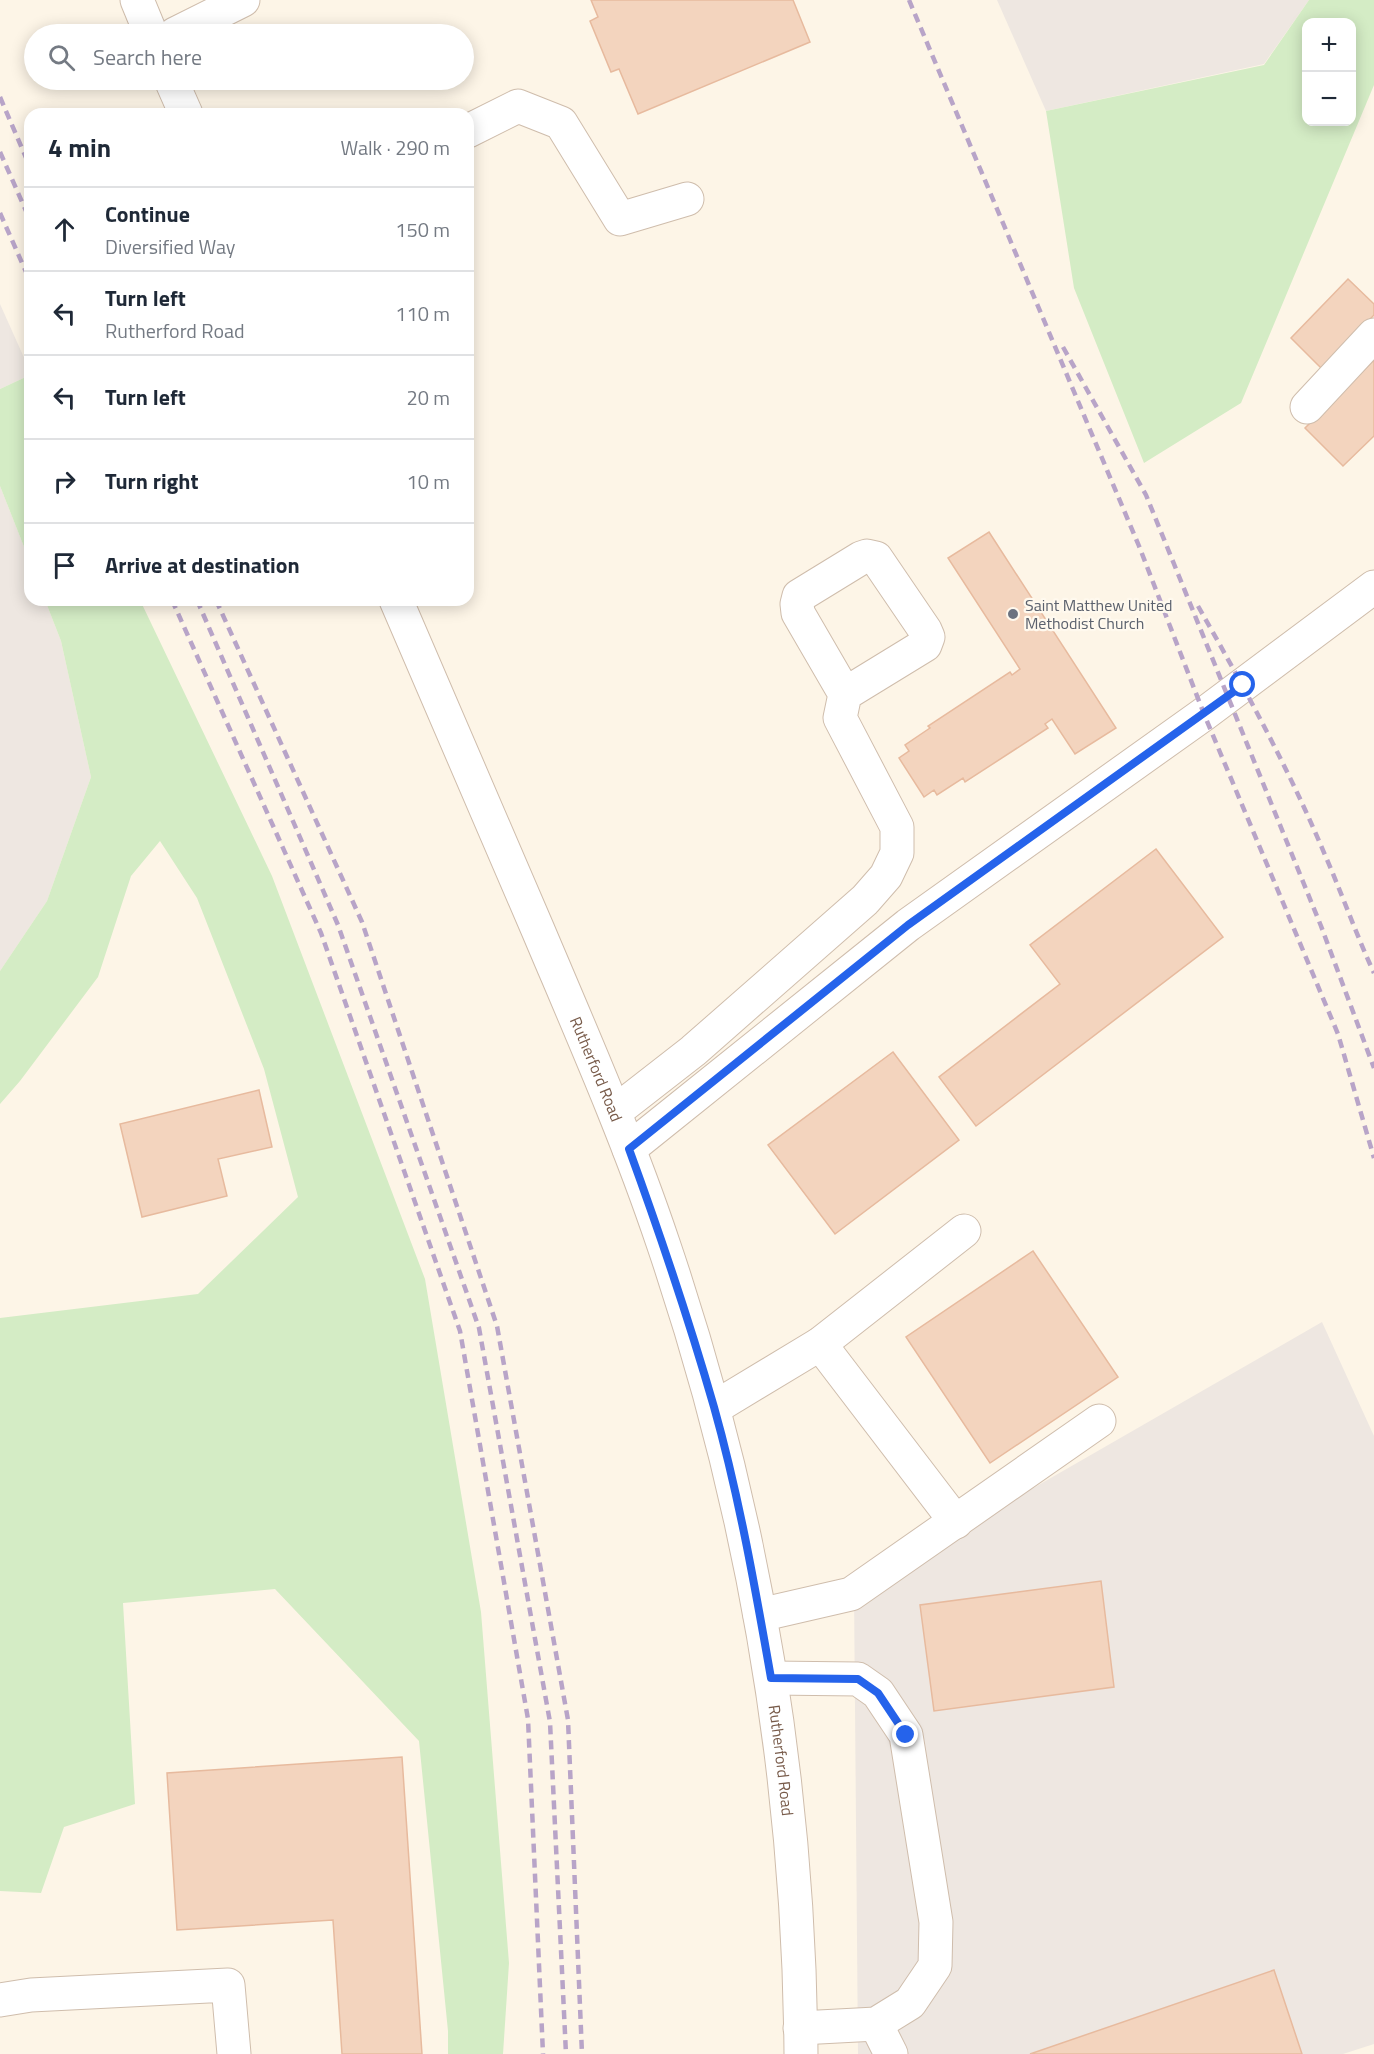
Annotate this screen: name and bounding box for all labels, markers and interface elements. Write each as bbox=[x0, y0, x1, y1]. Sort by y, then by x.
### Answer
map controls bbox=[1302, 18, 1356, 126]
button: + bbox=[1302, 18, 1356, 72]
search box bbox=[24, 24, 474, 90]
text: Search here bbox=[93, 40, 202, 74]
icon: search bbox=[45, 41, 78, 74]
button: − bbox=[1302, 72, 1356, 126]
text: 4 min bbox=[48, 128, 111, 167]
text: Walk · 290 m bbox=[341, 132, 450, 163]
text: Continue bbox=[105, 197, 190, 231]
icon: ahead bbox=[48, 213, 81, 246]
text: 150 m bbox=[395, 214, 450, 245]
text: Diversified Way bbox=[105, 231, 236, 262]
text: Turn left bbox=[105, 281, 186, 315]
icon: left bbox=[48, 297, 81, 330]
text: 110 m bbox=[395, 298, 450, 329]
text: Rutherford Road bbox=[105, 315, 245, 346]
text: Turn left bbox=[105, 380, 186, 414]
icon: left bbox=[48, 381, 81, 414]
text: 20 m bbox=[406, 382, 450, 413]
text: Turn right bbox=[105, 464, 199, 498]
icon: right bbox=[48, 465, 81, 498]
text: 10 m bbox=[406, 466, 450, 497]
text: Arrive at destination bbox=[105, 548, 300, 582]
icon: arrive bbox=[48, 549, 81, 582]
place label: Saint Matthew United Methodist Church bbox=[1025, 593, 1172, 635]
marker: Saint Matthew United Methodist Church bbox=[1006, 607, 1020, 621]
route start bbox=[1229, 671, 1255, 697]
street label: Rutherford Road bbox=[564, 1013, 629, 1125]
street label: Rutherford Road bbox=[763, 1703, 800, 1817]
route end bbox=[892, 1721, 918, 1747]

